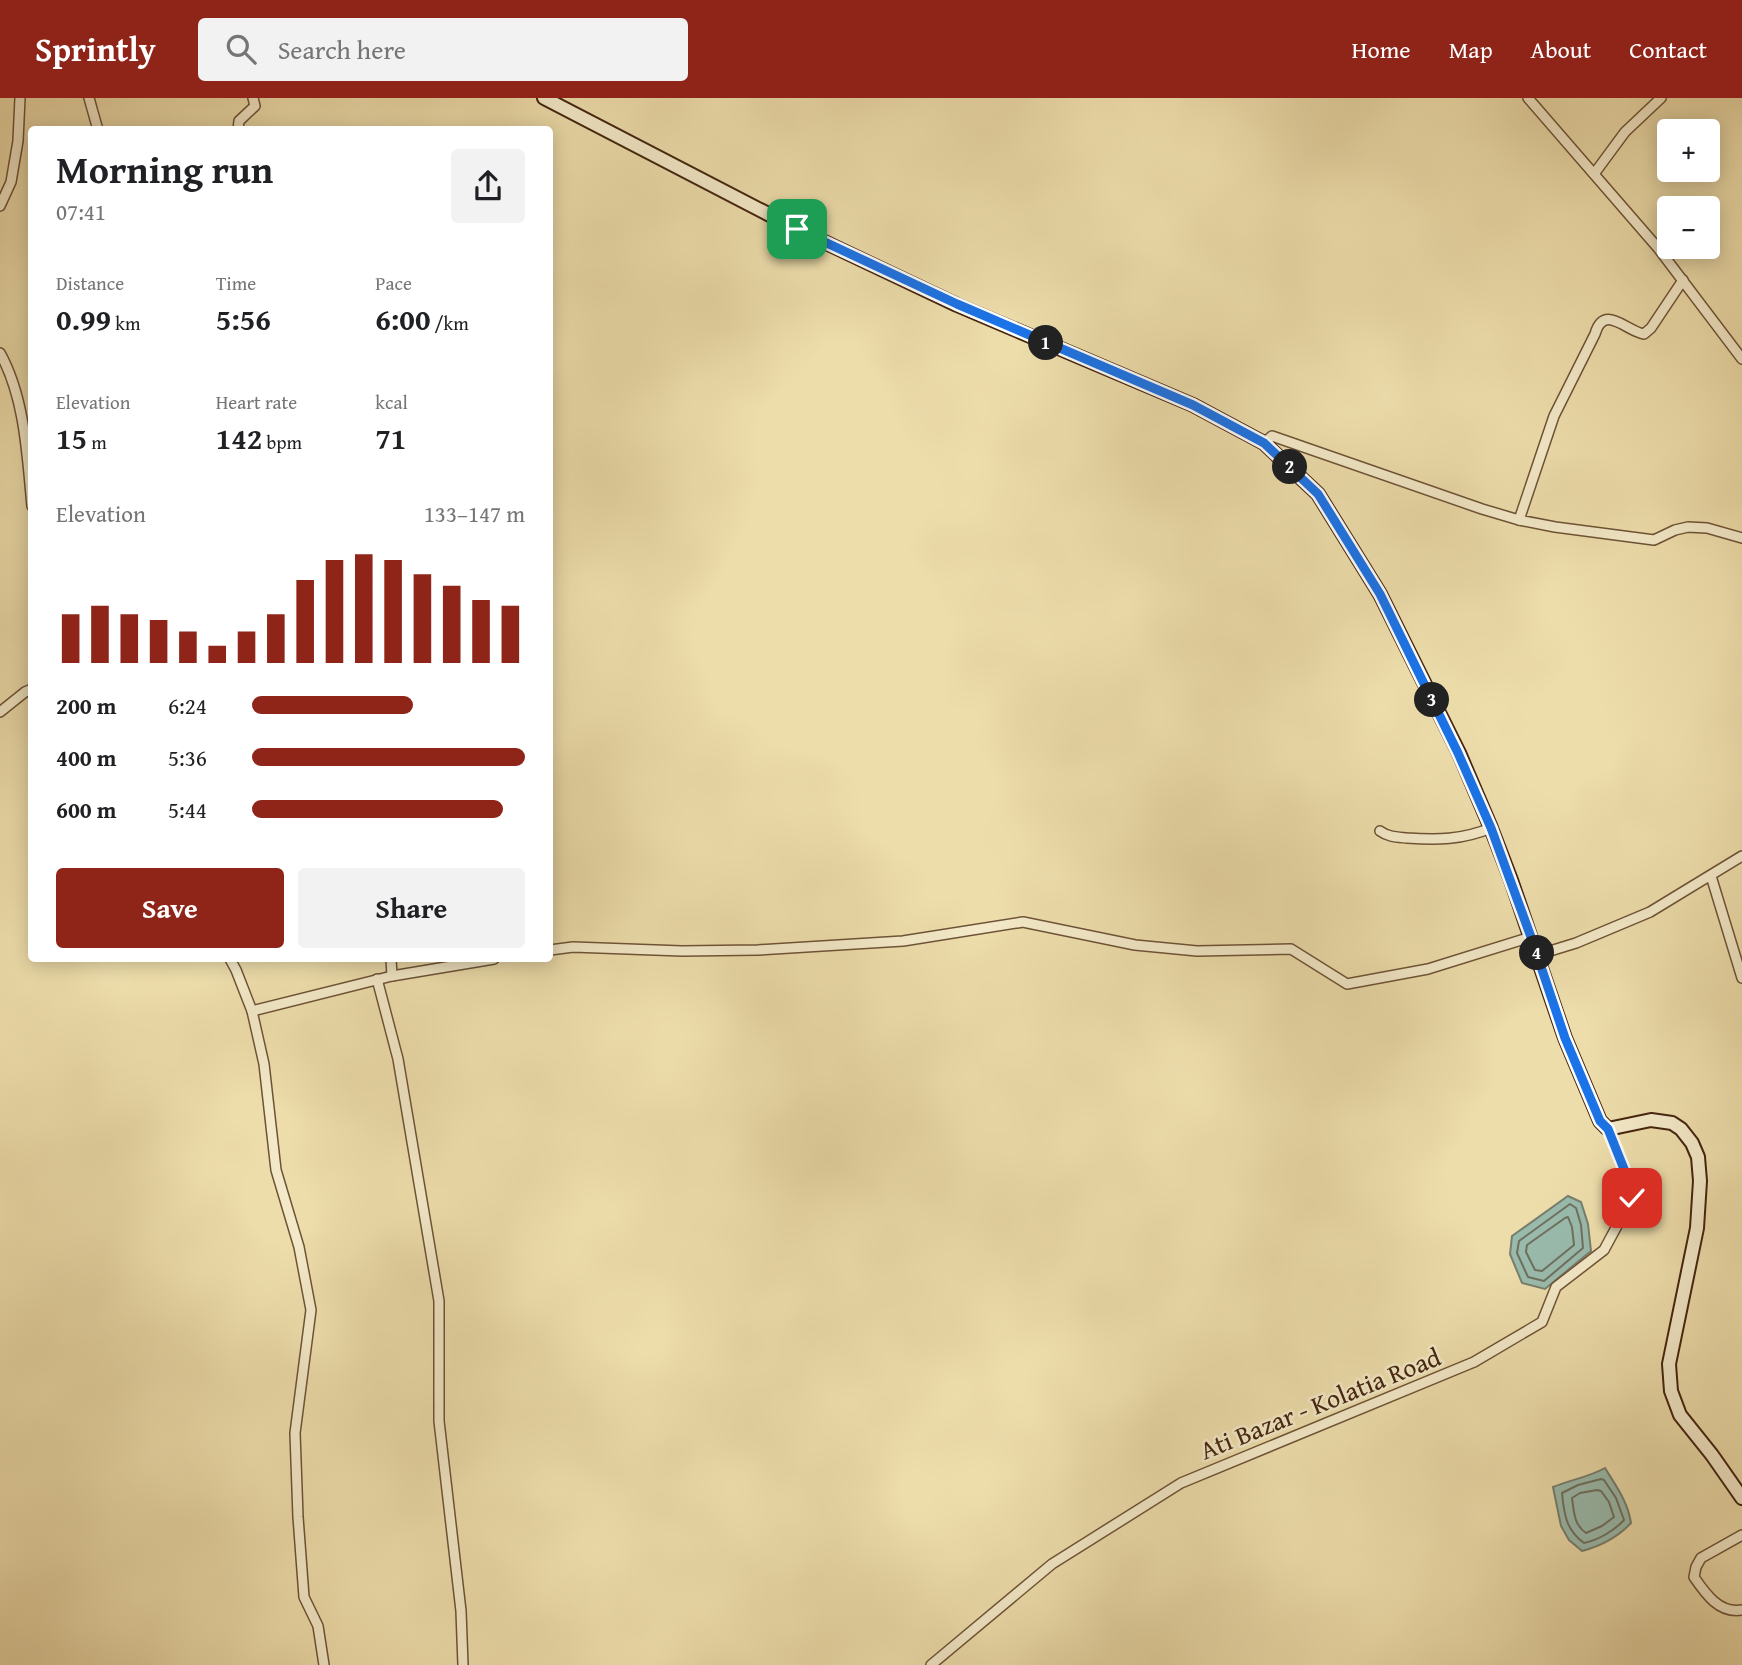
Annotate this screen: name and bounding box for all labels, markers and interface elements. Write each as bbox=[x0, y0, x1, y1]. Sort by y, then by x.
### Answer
search box bbox=[198, 18, 688, 81]
text: Sprintly bbox=[35, 25, 156, 73]
icon: search bbox=[222, 30, 260, 68]
text: Search here bbox=[278, 30, 406, 69]
text: Home bbox=[1352, 32, 1411, 67]
text: Map bbox=[1449, 32, 1493, 67]
text: About bbox=[1531, 32, 1591, 67]
text: Contact bbox=[1629, 32, 1707, 67]
map controls bbox=[1657, 119, 1720, 259]
button: + bbox=[1657, 119, 1720, 182]
text: Morning run bbox=[56, 141, 273, 197]
button: share bbox=[451, 149, 525, 223]
text: 07:41 bbox=[56, 195, 106, 228]
button: − bbox=[1657, 196, 1720, 259]
pin bbox=[767, 199, 827, 259]
icon: arrive bbox=[778, 210, 816, 248]
text: Distance bbox=[56, 269, 124, 297]
text: Time bbox=[216, 269, 256, 297]
text: Pace bbox=[375, 269, 412, 297]
text: 0.99 bbox=[56, 297, 111, 341]
text: 5:56 bbox=[216, 297, 271, 341]
text: 6:00 bbox=[375, 297, 430, 341]
text: km bbox=[111, 309, 140, 337]
text: /km bbox=[430, 309, 469, 337]
pin: 1 bbox=[1028, 326, 1064, 360]
text: 1 bbox=[1041, 328, 1050, 356]
text: Elevation bbox=[56, 388, 130, 416]
text: Heart rate bbox=[216, 388, 297, 416]
text: kcal bbox=[375, 388, 408, 416]
text: 15 bbox=[56, 416, 87, 460]
text: 142 bbox=[216, 416, 262, 460]
text: 71 bbox=[375, 416, 406, 460]
text: m bbox=[87, 428, 107, 456]
text: bpm bbox=[262, 428, 302, 456]
pin: 2 bbox=[1272, 450, 1308, 484]
text: 2 bbox=[1285, 452, 1294, 480]
text: Elevation bbox=[56, 497, 146, 530]
text: 133–147 m bbox=[424, 497, 525, 530]
pin: 3 bbox=[1414, 682, 1450, 718]
text: 3 bbox=[1427, 685, 1436, 713]
text: 200 m bbox=[56, 689, 117, 722]
text: 6:24 bbox=[168, 689, 207, 722]
text: 400 m bbox=[56, 741, 117, 774]
text: 5:36 bbox=[168, 741, 207, 774]
text: 600 m bbox=[56, 793, 117, 826]
text: 5:44 bbox=[168, 793, 207, 826]
button: Save bbox=[56, 868, 284, 948]
button: Share bbox=[298, 868, 525, 948]
pin: 4 bbox=[1520, 936, 1554, 970]
text: 4 bbox=[1532, 938, 1541, 966]
pin bbox=[1602, 1168, 1662, 1228]
icon: check bbox=[1613, 1179, 1651, 1217]
street label: Ati Bazar - Kolatia Road bbox=[1194, 1337, 1447, 1469]

